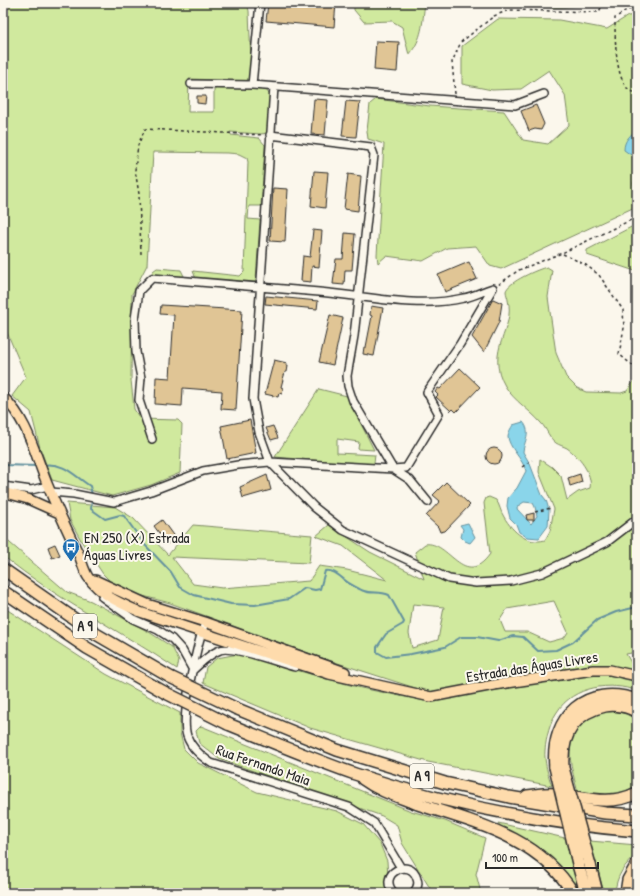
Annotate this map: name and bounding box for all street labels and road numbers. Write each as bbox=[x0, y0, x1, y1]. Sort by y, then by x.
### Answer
road number: A 9 bbox=[73, 614, 97, 638]
street label: Estrada das Águas Livres bbox=[465, 646, 599, 687]
street label: Rua Fernando Maia bbox=[213, 739, 313, 791]
road number: A 9 bbox=[410, 764, 434, 788]

